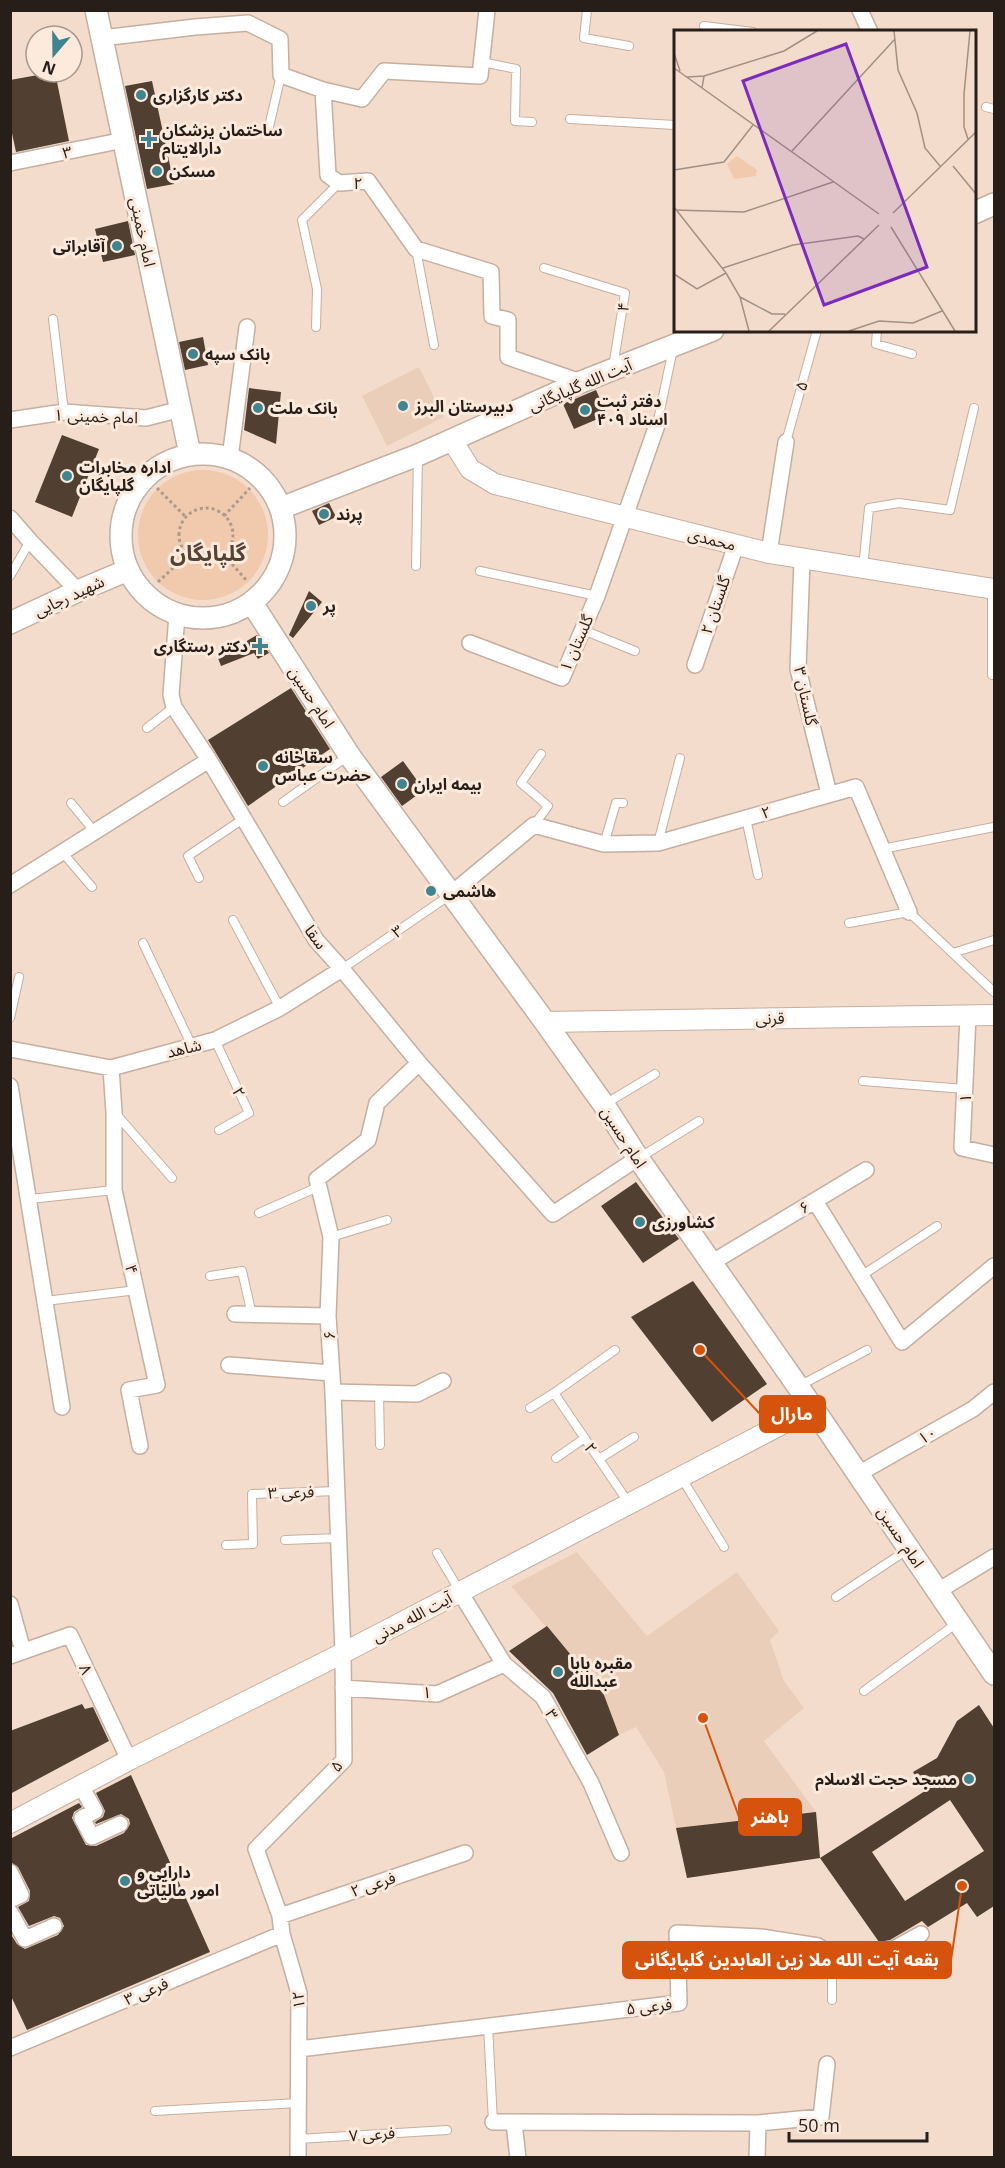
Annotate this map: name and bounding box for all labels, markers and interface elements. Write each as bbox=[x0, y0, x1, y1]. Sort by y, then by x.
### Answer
north arrow bbox=[24, 24, 84, 84]
inset map bbox=[674, 30, 975, 332]
text: N bbox=[39, 56, 59, 81]
place label: دکتر کارگزاری bbox=[153, 84, 243, 106]
marker: دکتر کارگزاری bbox=[134, 88, 148, 102]
place label: ساختمان پزشکان دارالایتام bbox=[162, 119, 283, 160]
marker: ساختمان پزشکان دارالایتام bbox=[140, 130, 158, 148]
street label: ۳ bbox=[60, 140, 74, 164]
place label: مسکن bbox=[169, 160, 216, 182]
marker: مسکن bbox=[150, 164, 164, 178]
street label: ۲ bbox=[353, 172, 363, 194]
street label: امام خمینی bbox=[123, 195, 161, 269]
place label: آقابراتی bbox=[53, 235, 106, 257]
marker: آقابراتی bbox=[110, 239, 124, 253]
street label: ۴ bbox=[611, 301, 635, 313]
place label: بانک سپه bbox=[205, 343, 270, 365]
marker: بانک سپه bbox=[186, 347, 200, 361]
street label: آیت الله گلپایگانی bbox=[525, 353, 636, 417]
street label: ۵ bbox=[789, 379, 813, 393]
place label: دفتر ثبت اسناد ۴۰۹ bbox=[597, 390, 668, 430]
place label: دبیرستان البرز bbox=[414, 395, 513, 417]
place label: بانک ملت bbox=[270, 397, 338, 419]
marker: دبیرستان البرز bbox=[396, 399, 410, 413]
marker: بانک ملت bbox=[251, 401, 265, 415]
marker: دفتر ثبت اسناد ۴۰۹ bbox=[578, 403, 592, 417]
street label: امام خمینی ۱ bbox=[54, 404, 138, 430]
place label: اداره مخابرات گلپایگان bbox=[79, 456, 171, 496]
marker: اداره مخابرات گلپایگان bbox=[60, 469, 74, 483]
place label: پرند bbox=[336, 503, 363, 525]
marker: پرند bbox=[317, 507, 331, 521]
street label: محمدی bbox=[686, 522, 738, 556]
district label: گلپایگان bbox=[170, 537, 247, 568]
street label: شهید رجایی bbox=[30, 570, 108, 622]
street label: گلستان ۲ bbox=[695, 573, 735, 637]
place label: پر bbox=[322, 595, 336, 617]
marker: پر bbox=[304, 599, 318, 613]
street label: گلستان ۱ bbox=[554, 611, 598, 675]
place label: دکتر رستگاری bbox=[154, 635, 248, 657]
marker: دکتر رستگاری bbox=[253, 639, 267, 653]
street label: امام حسین bbox=[282, 662, 340, 733]
street label: گلستان ۳ bbox=[789, 664, 823, 728]
place label: سقاخانه حضرت عباس bbox=[275, 746, 371, 786]
marker: سقاخانه حضرت عباس bbox=[256, 759, 270, 773]
place label: بیمه ایران bbox=[414, 773, 482, 795]
marker: بیمه ایران bbox=[395, 777, 409, 791]
street label: ۲ bbox=[759, 800, 773, 824]
place label: هاشمی bbox=[443, 880, 496, 902]
marker: هاشمی bbox=[424, 884, 438, 898]
street label: ۳ bbox=[387, 919, 407, 943]
street label: سقا bbox=[300, 920, 332, 954]
street label: قرنی bbox=[755, 1007, 785, 1029]
street label: شاهد bbox=[164, 1033, 204, 1063]
street label: ۲ bbox=[227, 1083, 251, 1101]
street label: ۱ bbox=[954, 1093, 976, 1103]
street label: امام حسین bbox=[594, 1102, 652, 1173]
street label: ۶ bbox=[794, 1195, 814, 1219]
place label: کشاورزی bbox=[652, 1211, 716, 1233]
marker: کشاورزی bbox=[633, 1215, 647, 1229]
street label: ۴ bbox=[120, 1262, 144, 1276]
street label: ۶ bbox=[318, 1330, 340, 1340]
callout: مارال bbox=[760, 1396, 825, 1432]
text: مارال bbox=[771, 1401, 813, 1425]
street label: ۱۰ bbox=[914, 1421, 940, 1449]
street label: ۲ bbox=[579, 1438, 603, 1458]
street label: فرعی ۳ bbox=[268, 1480, 314, 1504]
street label: امام حسین bbox=[871, 1502, 930, 1573]
street label: آیت الله مدنی bbox=[368, 1586, 457, 1647]
place label: مقبره بابا عبدالله bbox=[570, 1652, 633, 1692]
street label: ۸ bbox=[74, 1660, 98, 1678]
marker: مقبره بابا عبدالله bbox=[551, 1665, 565, 1679]
street label: ۱ bbox=[422, 1681, 432, 1703]
street label: ۳ bbox=[540, 1705, 564, 1723]
street label: ۵ bbox=[325, 1756, 347, 1776]
place label: مسجد حجت الاسلام bbox=[815, 1768, 957, 1791]
marker: مسجد حجت الاسلام bbox=[962, 1772, 976, 1786]
callout: باهنر bbox=[739, 1799, 801, 1835]
text: باهنر bbox=[750, 1804, 789, 1828]
place label: دارایی و امور مالیاتی bbox=[137, 1861, 219, 1901]
street label: فرعی ۲ bbox=[348, 1866, 398, 1902]
marker: دارایی و امور مالیاتی bbox=[118, 1874, 132, 1888]
callout: بقعه آیت الله ملا زین العابدین گلپایگانی bbox=[623, 1942, 951, 1978]
text: بقعه آیت الله ملا زین العابدین گلپایگانی bbox=[635, 1947, 939, 1972]
street label: فرعی ۳ bbox=[120, 1972, 172, 2010]
street label: ۱۲ bbox=[286, 1990, 310, 2010]
street label: فرعی ۵ bbox=[625, 1993, 673, 2019]
scale bar bbox=[789, 2105, 927, 2143]
text: 50 m bbox=[798, 2113, 840, 2137]
street label: فرعی ۷ bbox=[348, 2121, 396, 2147]

